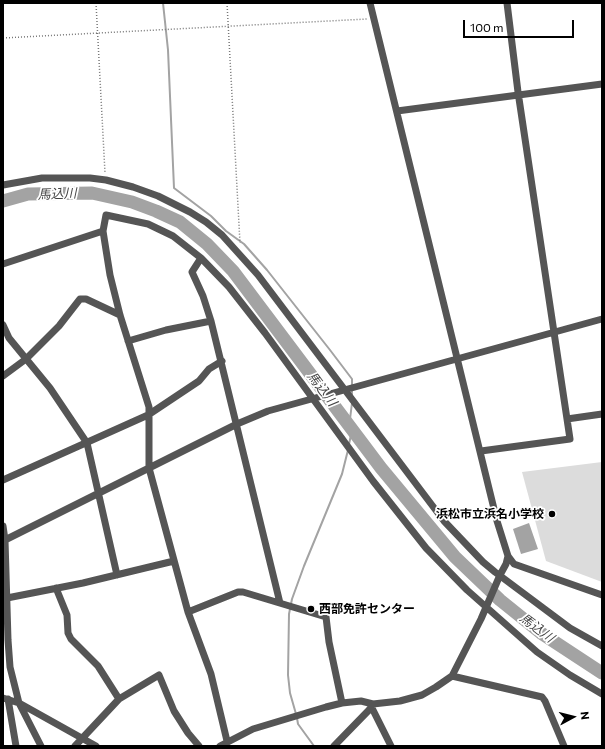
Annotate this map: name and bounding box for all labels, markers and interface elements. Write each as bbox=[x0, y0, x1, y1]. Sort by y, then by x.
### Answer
scale bar bbox=[465, 12, 576, 38]
text: 100 m bbox=[470, 20, 504, 34]
water label: 馬込川 bbox=[37, 186, 77, 202]
water label: 馬込川 bbox=[304, 369, 340, 409]
place label: 浜松市立浜名小学校 bbox=[436, 507, 544, 521]
marker: 浜松市立浜名小学校 bbox=[547, 509, 557, 519]
place label: 西部免許センター bbox=[319, 602, 415, 616]
marker: 西部免許センター bbox=[306, 604, 316, 614]
water label: 馬込川 bbox=[517, 610, 557, 646]
north arrow bbox=[553, 697, 593, 737]
text: N bbox=[578, 711, 592, 720]

